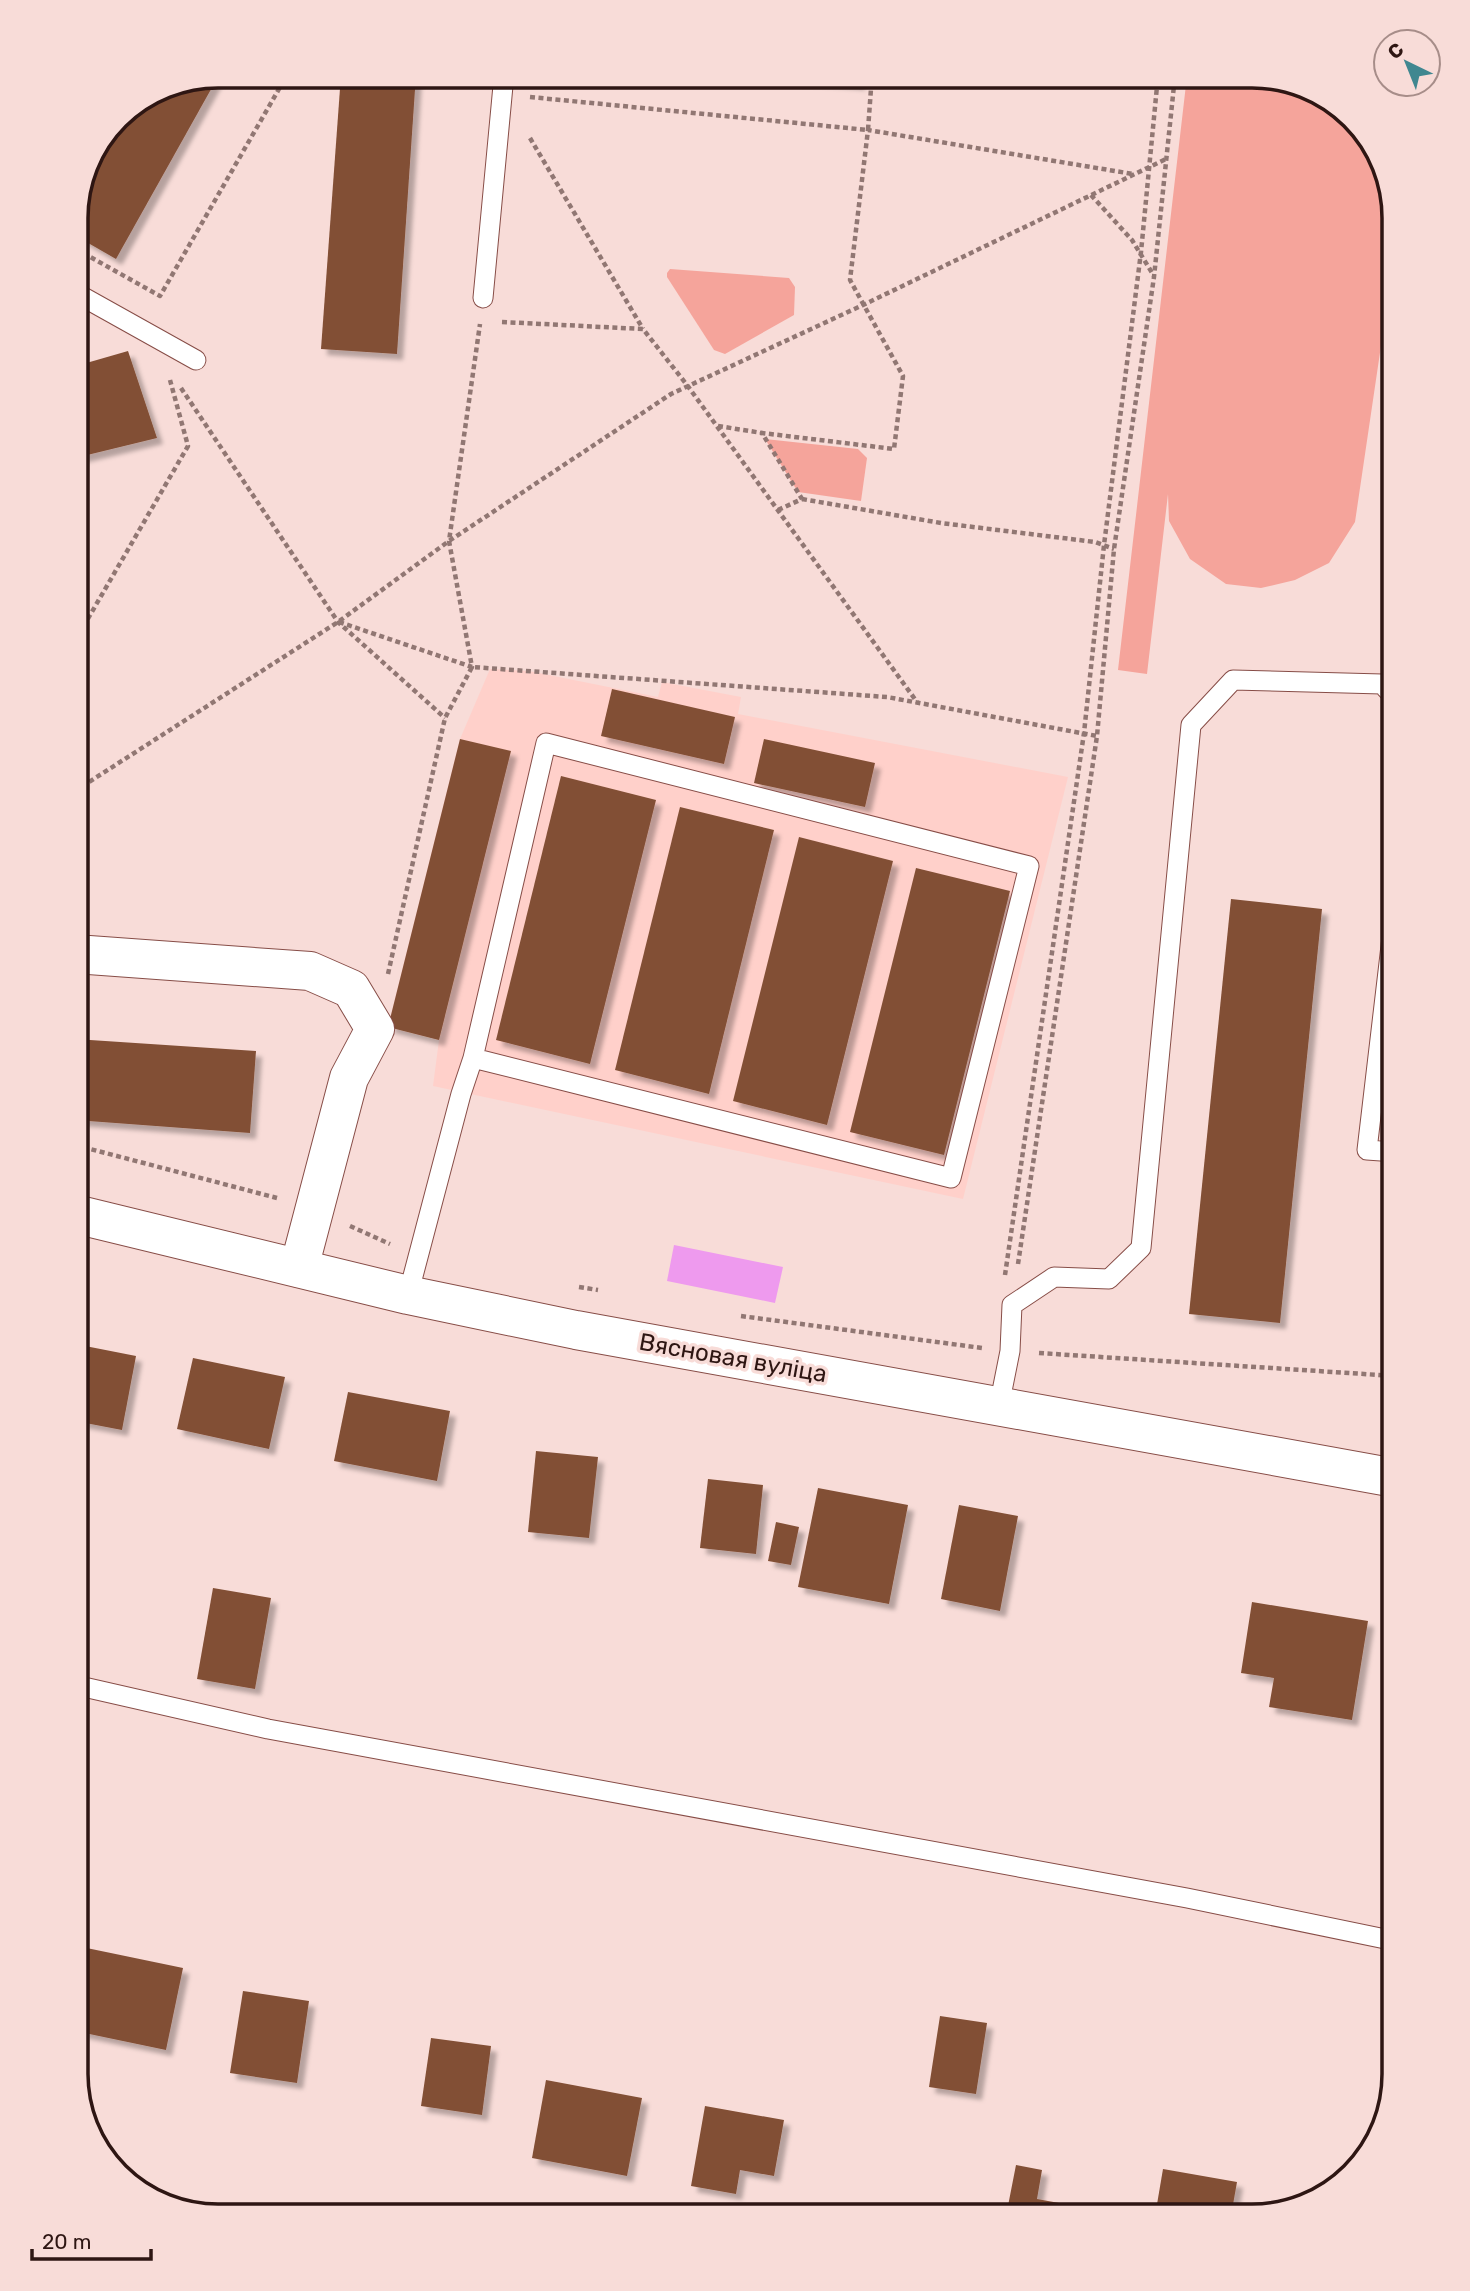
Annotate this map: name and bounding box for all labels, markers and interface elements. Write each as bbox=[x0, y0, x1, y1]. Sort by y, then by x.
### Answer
north arrow bbox=[1372, 28, 1442, 98]
text: С bbox=[1383, 38, 1408, 64]
street label: Вясновая вуліца bbox=[637, 1328, 829, 1388]
scale bar bbox=[32, 2218, 150, 2262]
text: 20 m bbox=[42, 2229, 91, 2254]

